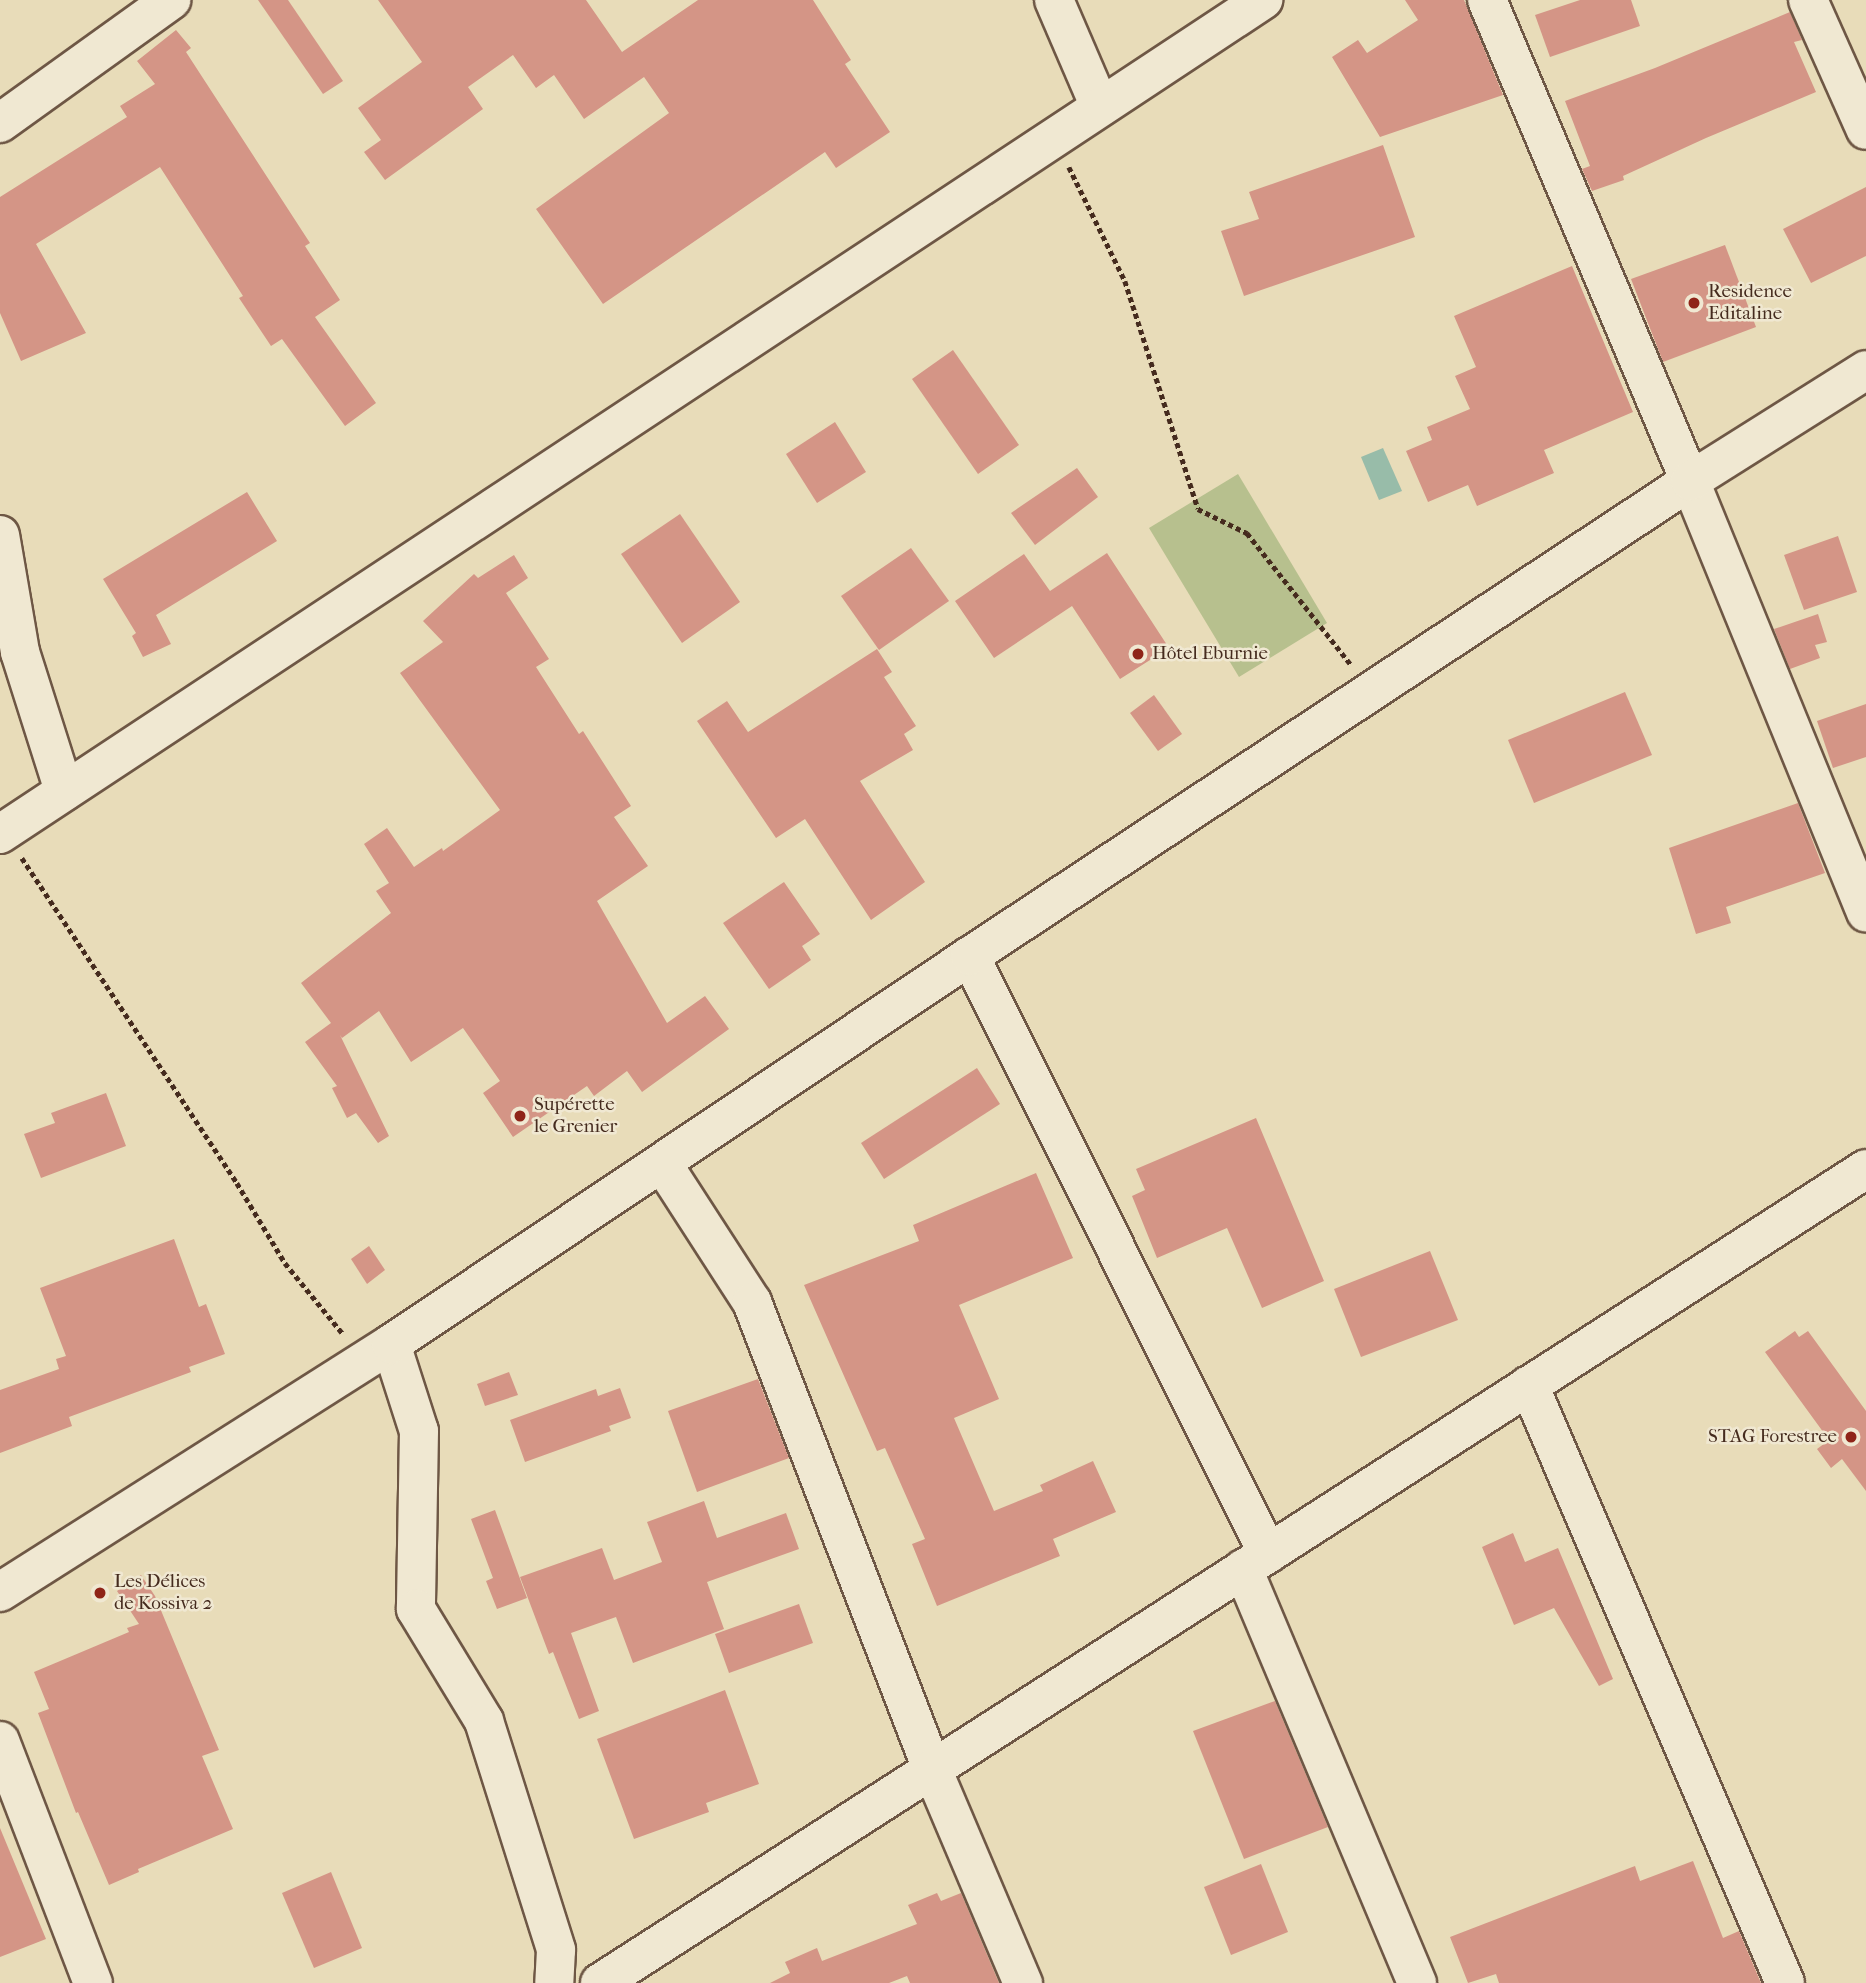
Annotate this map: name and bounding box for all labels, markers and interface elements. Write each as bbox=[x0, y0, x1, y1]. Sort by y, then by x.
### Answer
place label: Residence Editaline bbox=[1708, 281, 1792, 325]
marker: Residence Editaline bbox=[1686, 295, 1702, 311]
place label: Hôtel Eburnie bbox=[1152, 643, 1268, 665]
marker: Hôtel Eburnie bbox=[1130, 646, 1146, 662]
place label: Supérette le Grenier bbox=[534, 1094, 617, 1138]
marker: Supérette le Grenier bbox=[512, 1108, 528, 1124]
place label: STAG Forestree bbox=[1708, 1426, 1837, 1448]
marker: STAG Forestree bbox=[1843, 1429, 1859, 1445]
place label: Les Délices de Kossiva 2 bbox=[114, 1571, 212, 1615]
marker: Les Délices de Kossiva 2 bbox=[92, 1585, 108, 1601]

